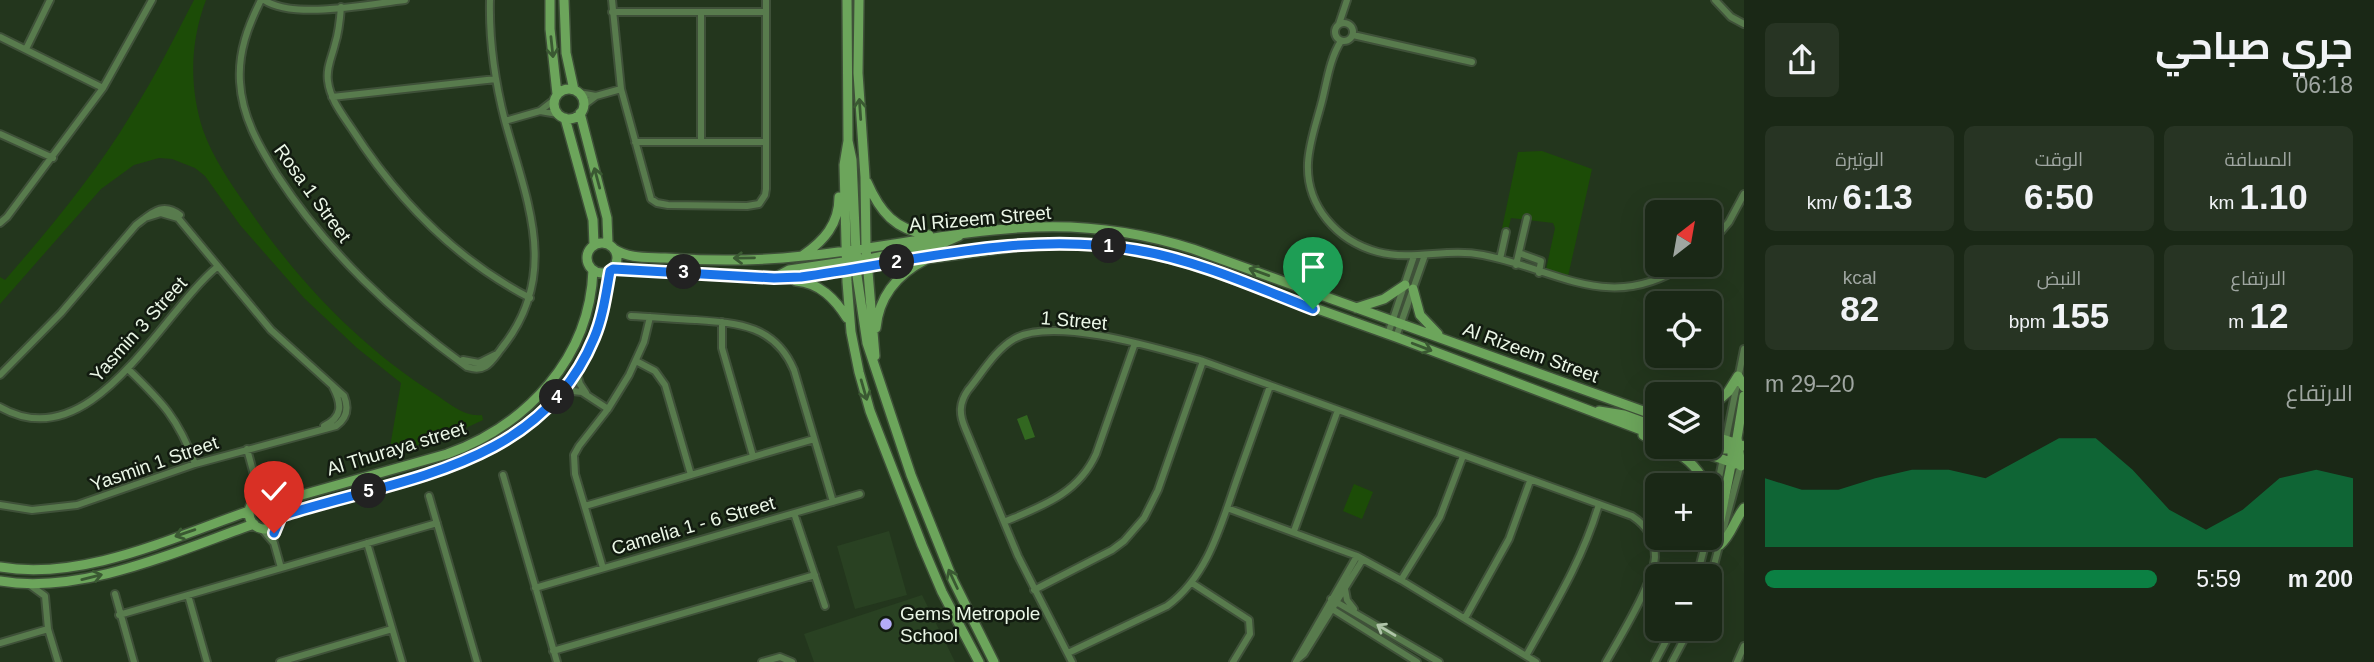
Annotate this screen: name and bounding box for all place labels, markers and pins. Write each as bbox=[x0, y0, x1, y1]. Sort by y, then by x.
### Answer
pin: 1 bbox=[1092, 229, 1126, 264]
pin bbox=[1283, 237, 1343, 309]
pin: 2 bbox=[880, 244, 914, 280]
pin: 3 bbox=[666, 254, 702, 290]
pin: 4 bbox=[540, 380, 574, 414]
pin bbox=[244, 461, 304, 533]
pin: 5 bbox=[352, 474, 386, 508]
place label: Gems Metropole School bbox=[900, 603, 1040, 646]
marker: Gems Metropole School bbox=[878, 616, 894, 632]

